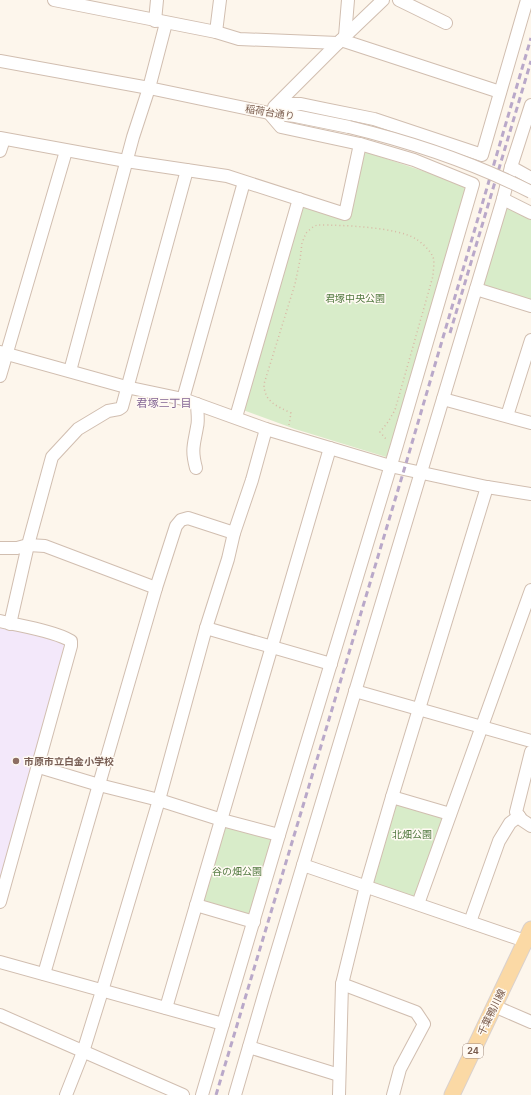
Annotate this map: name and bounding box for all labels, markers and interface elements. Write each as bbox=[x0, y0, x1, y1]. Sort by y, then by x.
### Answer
street label: 稲荷台通り bbox=[244, 102, 296, 122]
park label: 君塚中央公園 bbox=[325, 292, 385, 304]
district label: 君塚三丁目 bbox=[137, 396, 192, 410]
place label: 市原市立白金小学校 bbox=[24, 755, 114, 767]
marker: 市原市立白金小学校 bbox=[11, 756, 21, 766]
park label: 北畑公園 bbox=[392, 828, 432, 840]
park label: 谷の畑公園 bbox=[212, 865, 262, 877]
street label: 千葉鴨川線 bbox=[475, 987, 507, 1037]
road number: 24 bbox=[463, 1044, 483, 1058]

